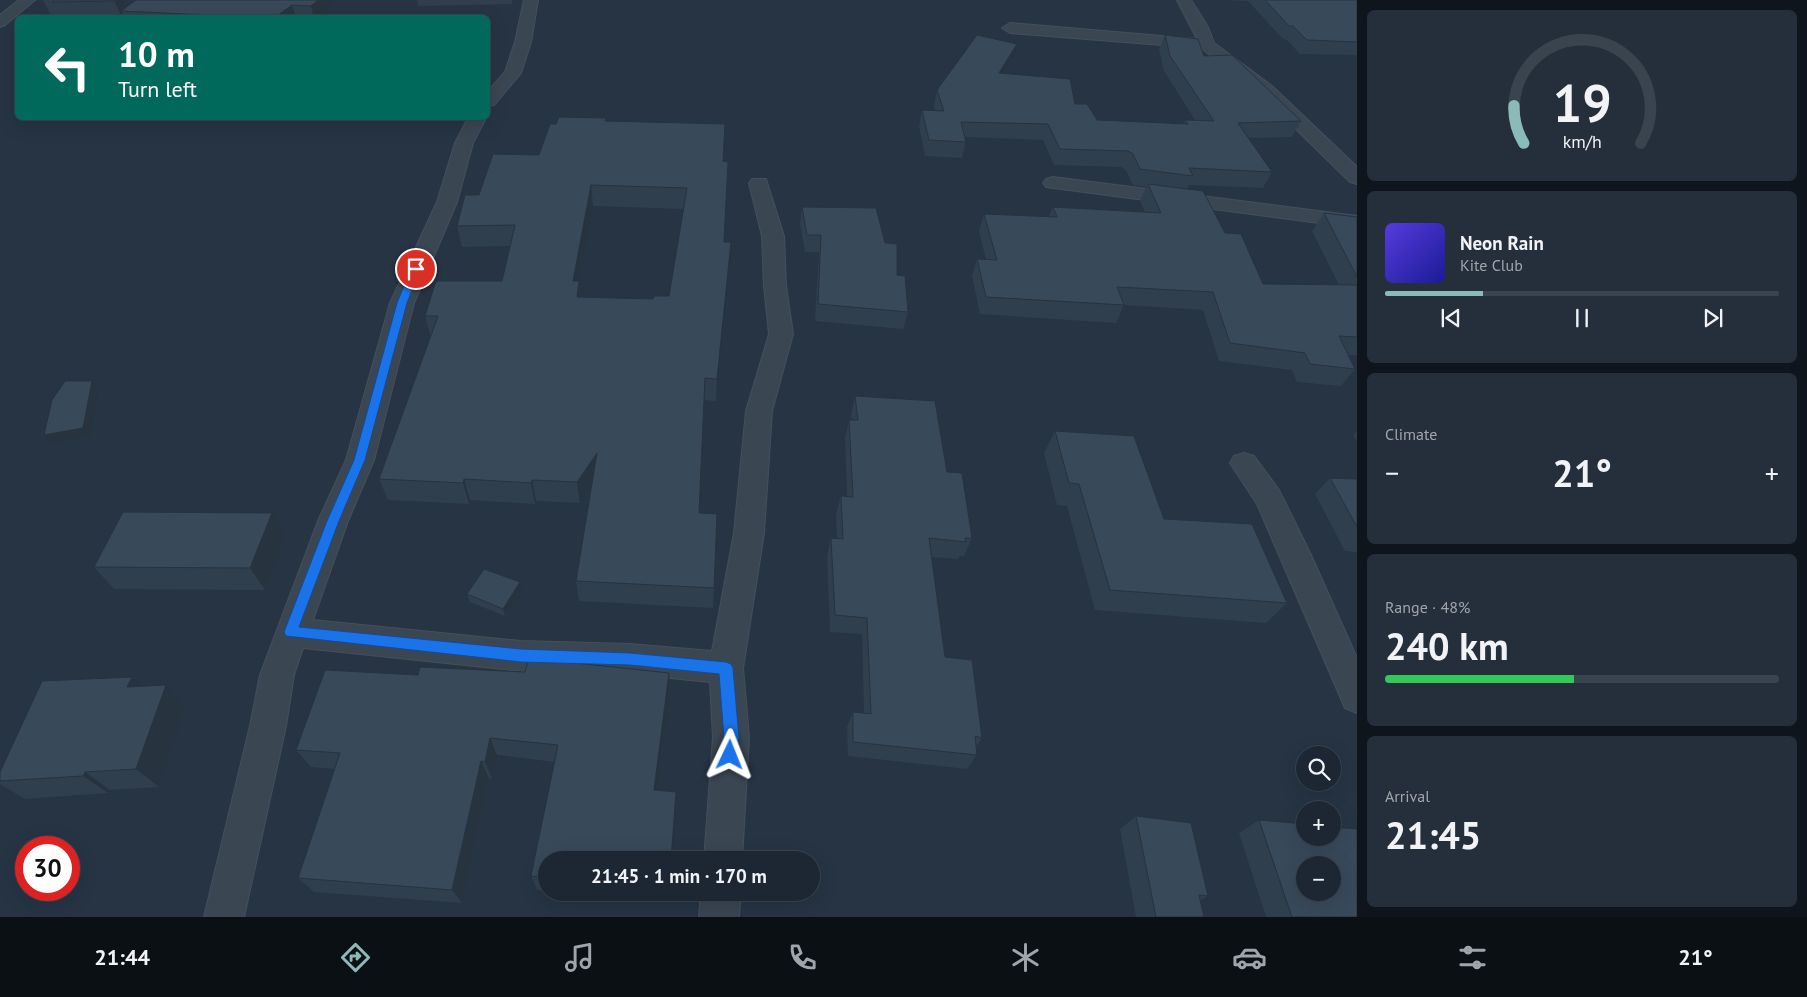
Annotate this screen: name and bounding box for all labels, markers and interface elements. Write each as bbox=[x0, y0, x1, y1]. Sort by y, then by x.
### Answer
text: 10 m bbox=[118, 31, 195, 77]
icon: left bbox=[35, 35, 100, 100]
text: 19 bbox=[1553, 69, 1611, 136]
text: Turn left bbox=[118, 75, 197, 103]
text: km/h bbox=[1562, 130, 1602, 153]
text: Neon Rain bbox=[1460, 231, 1544, 255]
pin bbox=[395, 248, 437, 290]
icon: arrive bbox=[402, 255, 430, 283]
text: Kite Club bbox=[1460, 255, 1523, 275]
icon: previous bbox=[1437, 304, 1465, 332]
icon: pause bbox=[1568, 304, 1596, 332]
icon: next bbox=[1699, 304, 1727, 332]
text: Climate bbox=[1385, 424, 1437, 444]
text: 21° bbox=[1552, 448, 1612, 497]
text: − bbox=[1385, 454, 1399, 491]
text: + bbox=[1765, 454, 1779, 491]
text: Range · 48% bbox=[1385, 597, 1470, 617]
text: 240 km bbox=[1385, 621, 1509, 670]
position arrow bbox=[703, 728, 755, 780]
map controls bbox=[1296, 746, 1341, 901]
button: search bbox=[1296, 746, 1341, 791]
text: Arrival bbox=[1385, 786, 1430, 806]
button: + bbox=[1296, 801, 1341, 846]
text: 21:45 bbox=[1385, 810, 1481, 859]
speed limit sign: 30 bbox=[15, 836, 80, 901]
button: − bbox=[1296, 856, 1341, 901]
text: 21:45 · 1 min · 170 m bbox=[591, 864, 767, 888]
icon: directions bbox=[338, 940, 373, 975]
icon: music bbox=[562, 940, 597, 975]
icon: phone bbox=[785, 940, 820, 975]
icon: climate bbox=[1008, 940, 1043, 975]
icon: car bbox=[1232, 940, 1267, 975]
icon: filters bbox=[1455, 940, 1490, 975]
text: 21:44 bbox=[94, 943, 150, 971]
text: 21° bbox=[1678, 943, 1713, 971]

